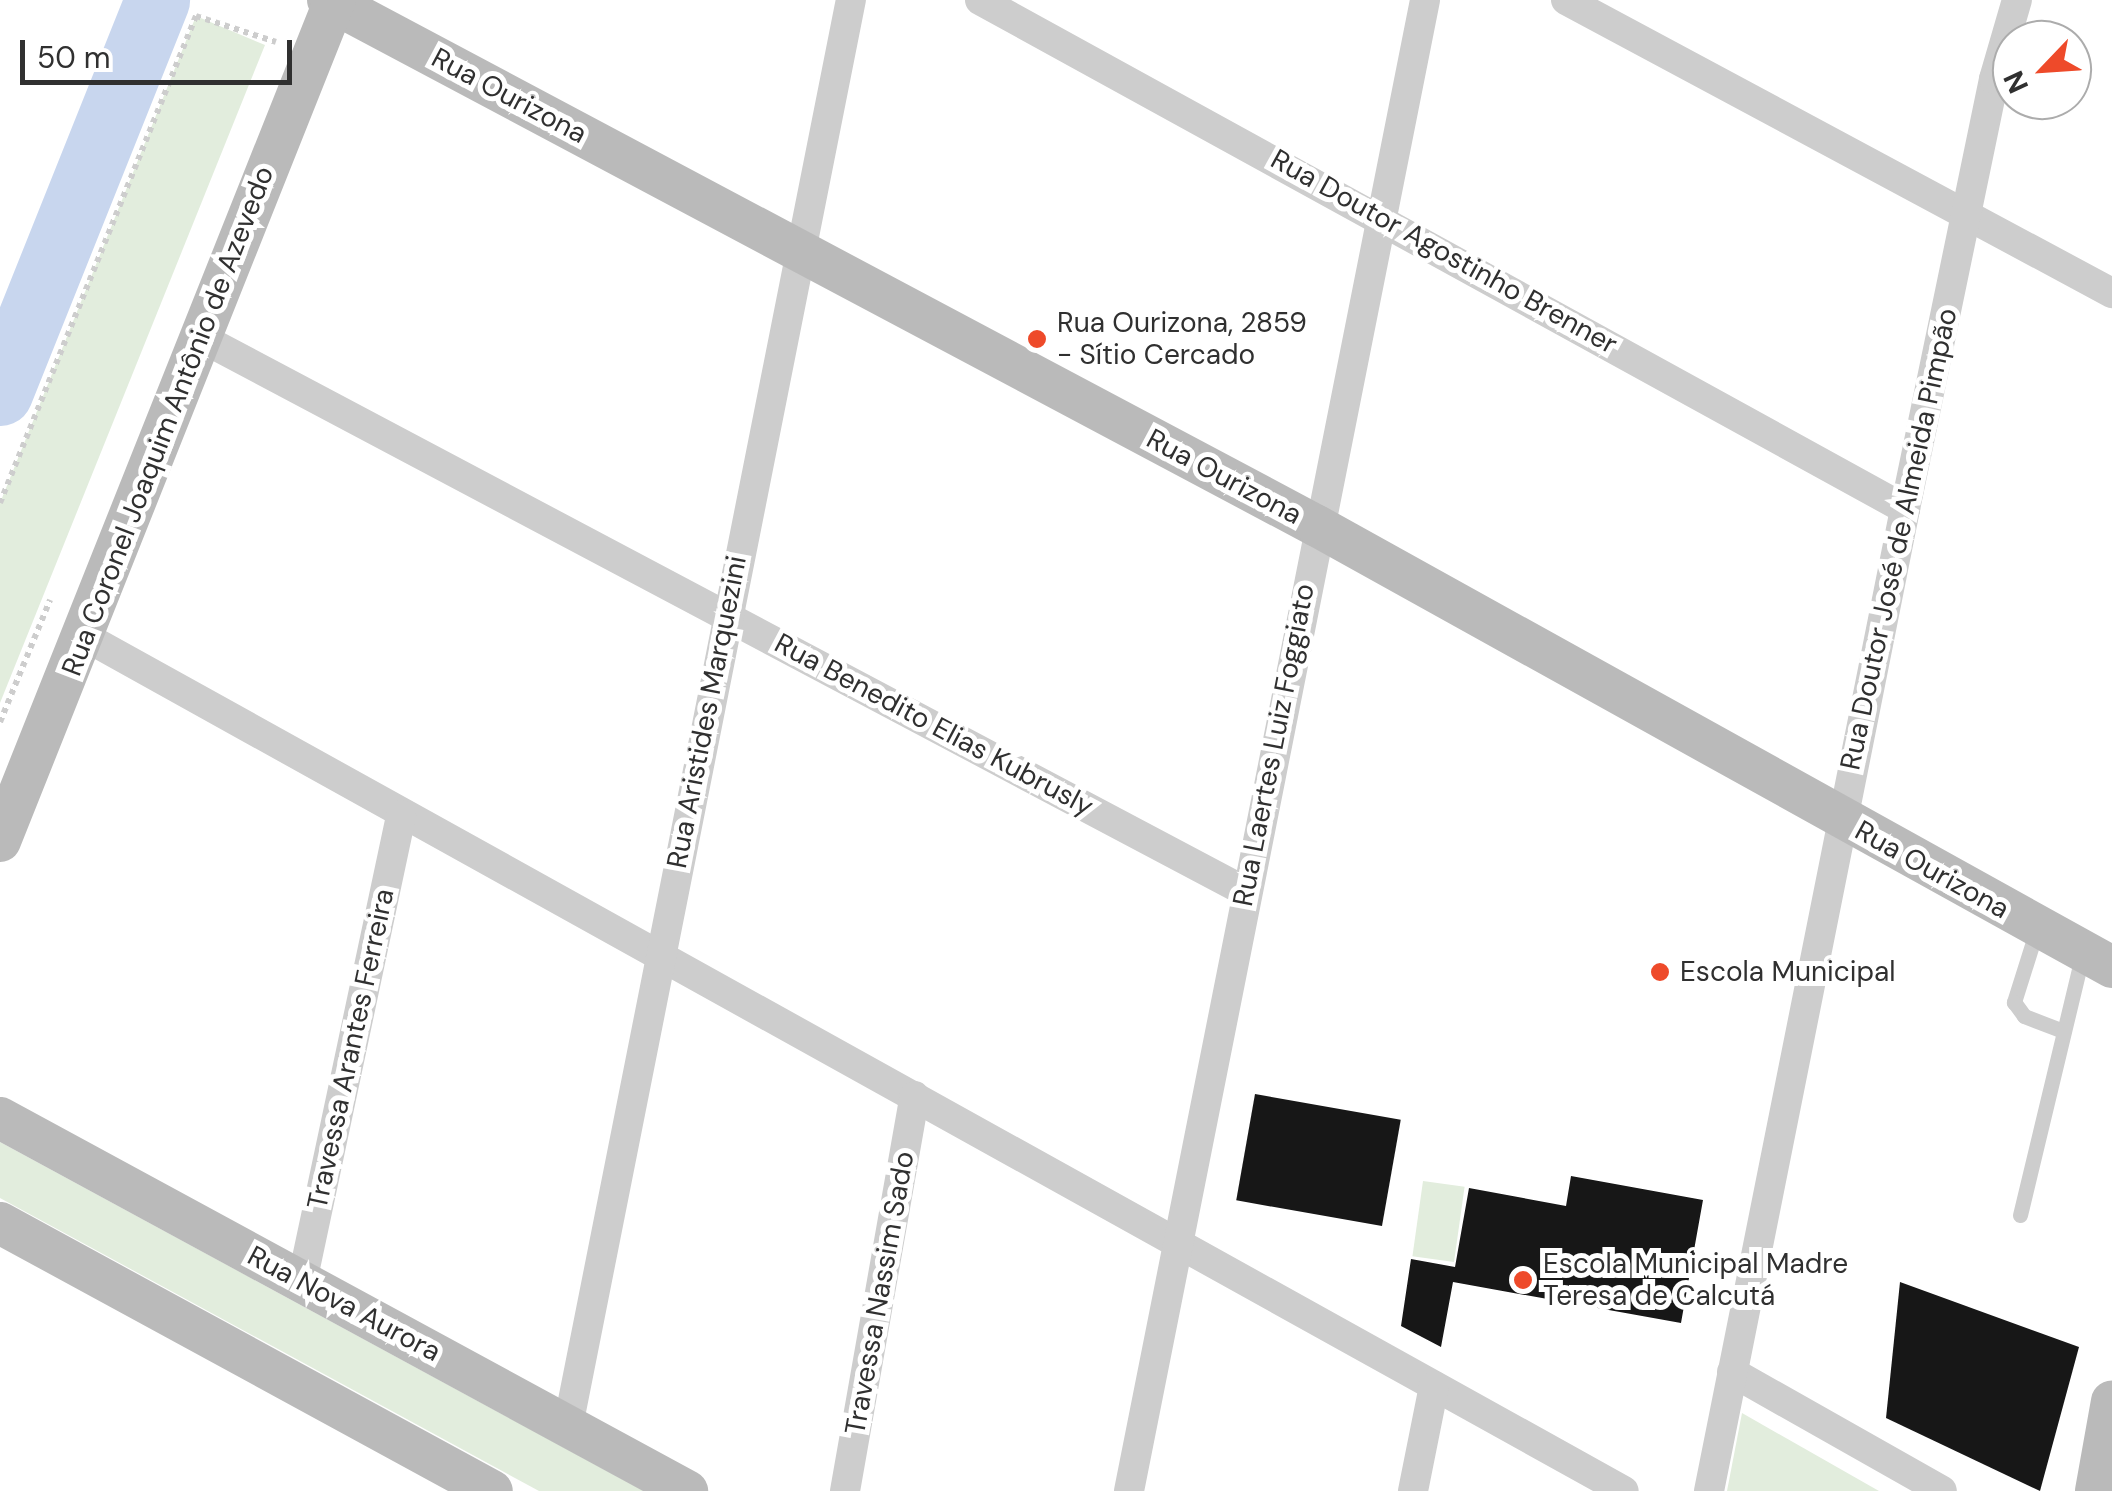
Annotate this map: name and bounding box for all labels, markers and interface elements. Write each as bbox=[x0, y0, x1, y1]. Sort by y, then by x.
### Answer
scale bar bbox=[25, 20, 298, 82]
north arrow bbox=[1992, 20, 2092, 120]
text: 50 m bbox=[37, 38, 111, 77]
street label: Rua Ourizona bbox=[426, 41, 592, 151]
text: N bbox=[1995, 65, 2037, 99]
street label: Rua Doutor Agostinho Brenner bbox=[1265, 143, 1623, 361]
street label: Rua Coronel Joaquim Antônio de Azevedo bbox=[55, 161, 281, 681]
street label: Rua Doutor José de Almeida Pimpão bbox=[1834, 305, 1964, 773]
place label: Rua Ourizona, 2859 - Sítio Cercado bbox=[1057, 306, 1307, 372]
marker: Rua Ourizona, 2859 - Sítio Cercado bbox=[1026, 328, 1048, 350]
street label: Rua Ourizona bbox=[1141, 422, 1307, 532]
street label: Rua Aristides Marquezini bbox=[660, 553, 754, 871]
street label: Rua Laertes Luiz Foggiato bbox=[1226, 581, 1322, 909]
street label: Rua Benedito Elias Kubrusly bbox=[769, 627, 1099, 823]
street label: Rua Ourizona bbox=[1849, 814, 2015, 926]
street label: Travessa Arantes Ferreira bbox=[301, 886, 401, 1212]
place label: Escola Municipal bbox=[1680, 955, 1896, 989]
marker: Escola Municipal bbox=[1649, 961, 1671, 983]
street label: Travessa Nassim Sado bbox=[839, 1149, 921, 1437]
street label: Rua Nova Aurora bbox=[242, 1239, 446, 1369]
place label: Escola Municipal Madre Teresa de Calcutá bbox=[1543, 1247, 1848, 1313]
marker: Escola Municipal Madre Teresa de Calcutá bbox=[1512, 1269, 1534, 1291]

